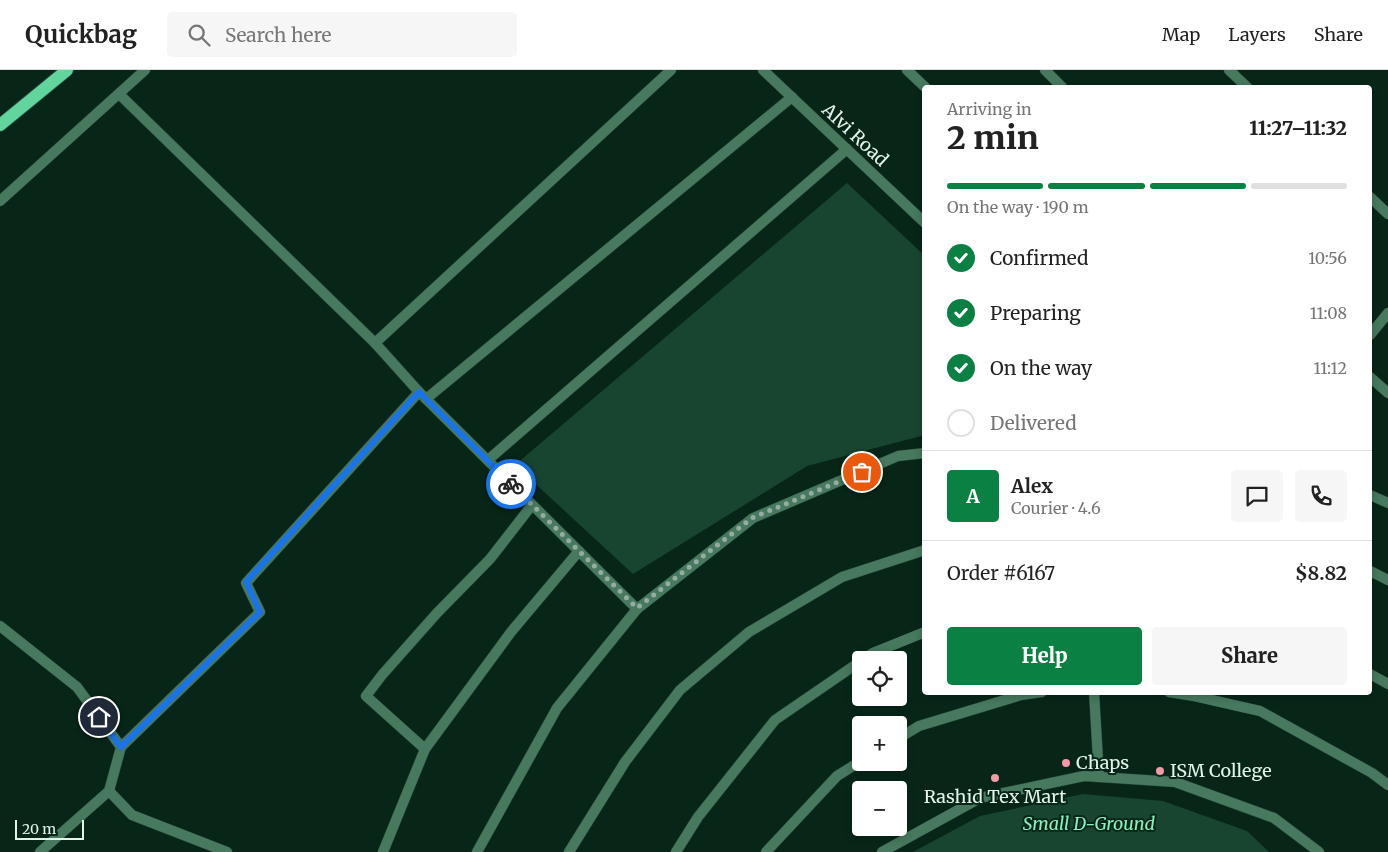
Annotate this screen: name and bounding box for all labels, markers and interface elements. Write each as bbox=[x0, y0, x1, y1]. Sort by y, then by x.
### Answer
search box bbox=[167, 12, 517, 57]
text: Quickbag bbox=[25, 19, 137, 50]
icon: search bbox=[185, 21, 213, 49]
text: Search here bbox=[225, 23, 331, 47]
text: Map bbox=[1162, 23, 1200, 46]
text: Layers bbox=[1228, 23, 1286, 46]
text: Share bbox=[1314, 23, 1363, 46]
street label: Alvi Road bbox=[817, 97, 893, 171]
text: Arriving in bbox=[947, 99, 1032, 119]
text: 11:27–11:32 bbox=[1249, 116, 1347, 140]
text: 2 min bbox=[947, 118, 1039, 158]
text: On the way · 190 m bbox=[947, 197, 1089, 217]
icon: check bbox=[947, 244, 975, 272]
text: Confirmed bbox=[990, 246, 1088, 270]
text: 10:56 bbox=[1308, 248, 1347, 268]
icon: check bbox=[947, 299, 975, 327]
text: Preparing bbox=[990, 301, 1081, 325]
text: 11:08 bbox=[1310, 303, 1347, 323]
icon: check bbox=[947, 354, 975, 382]
text: On the way bbox=[990, 356, 1092, 380]
text: 11:12 bbox=[1314, 358, 1347, 378]
text: Delivered bbox=[990, 411, 1077, 435]
pin bbox=[841, 451, 883, 493]
icon: bag bbox=[848, 458, 876, 486]
courier bbox=[486, 459, 536, 509]
icon: bike bbox=[497, 470, 525, 498]
button: chat bbox=[1231, 470, 1283, 522]
button: phone bbox=[1295, 470, 1347, 522]
text: Alex bbox=[1011, 474, 1053, 498]
text: A bbox=[966, 484, 980, 508]
text: Courier · 4.6 bbox=[1011, 498, 1101, 518]
text: Order #6167 bbox=[947, 561, 1055, 585]
text: $8.82 bbox=[1295, 561, 1347, 585]
button: Help bbox=[947, 627, 1142, 685]
button: Share bbox=[1152, 627, 1347, 685]
map controls bbox=[852, 651, 907, 836]
button: locate bbox=[852, 651, 907, 706]
pin bbox=[78, 696, 120, 738]
icon: home bbox=[85, 703, 113, 731]
button: + bbox=[852, 716, 907, 771]
place label: Chaps bbox=[1076, 751, 1129, 774]
marker: Chaps bbox=[1060, 757, 1072, 769]
place label: ISM College bbox=[1170, 759, 1272, 782]
marker: ISM College bbox=[1154, 765, 1166, 777]
marker: Rashid Tex Mart bbox=[989, 772, 1001, 784]
button: − bbox=[852, 781, 907, 836]
place label: Rashid Tex Mart bbox=[924, 785, 1066, 808]
park label: Small D-Ground bbox=[1023, 812, 1156, 835]
scale bar bbox=[15, 817, 84, 840]
text: 20 m bbox=[22, 820, 56, 838]

